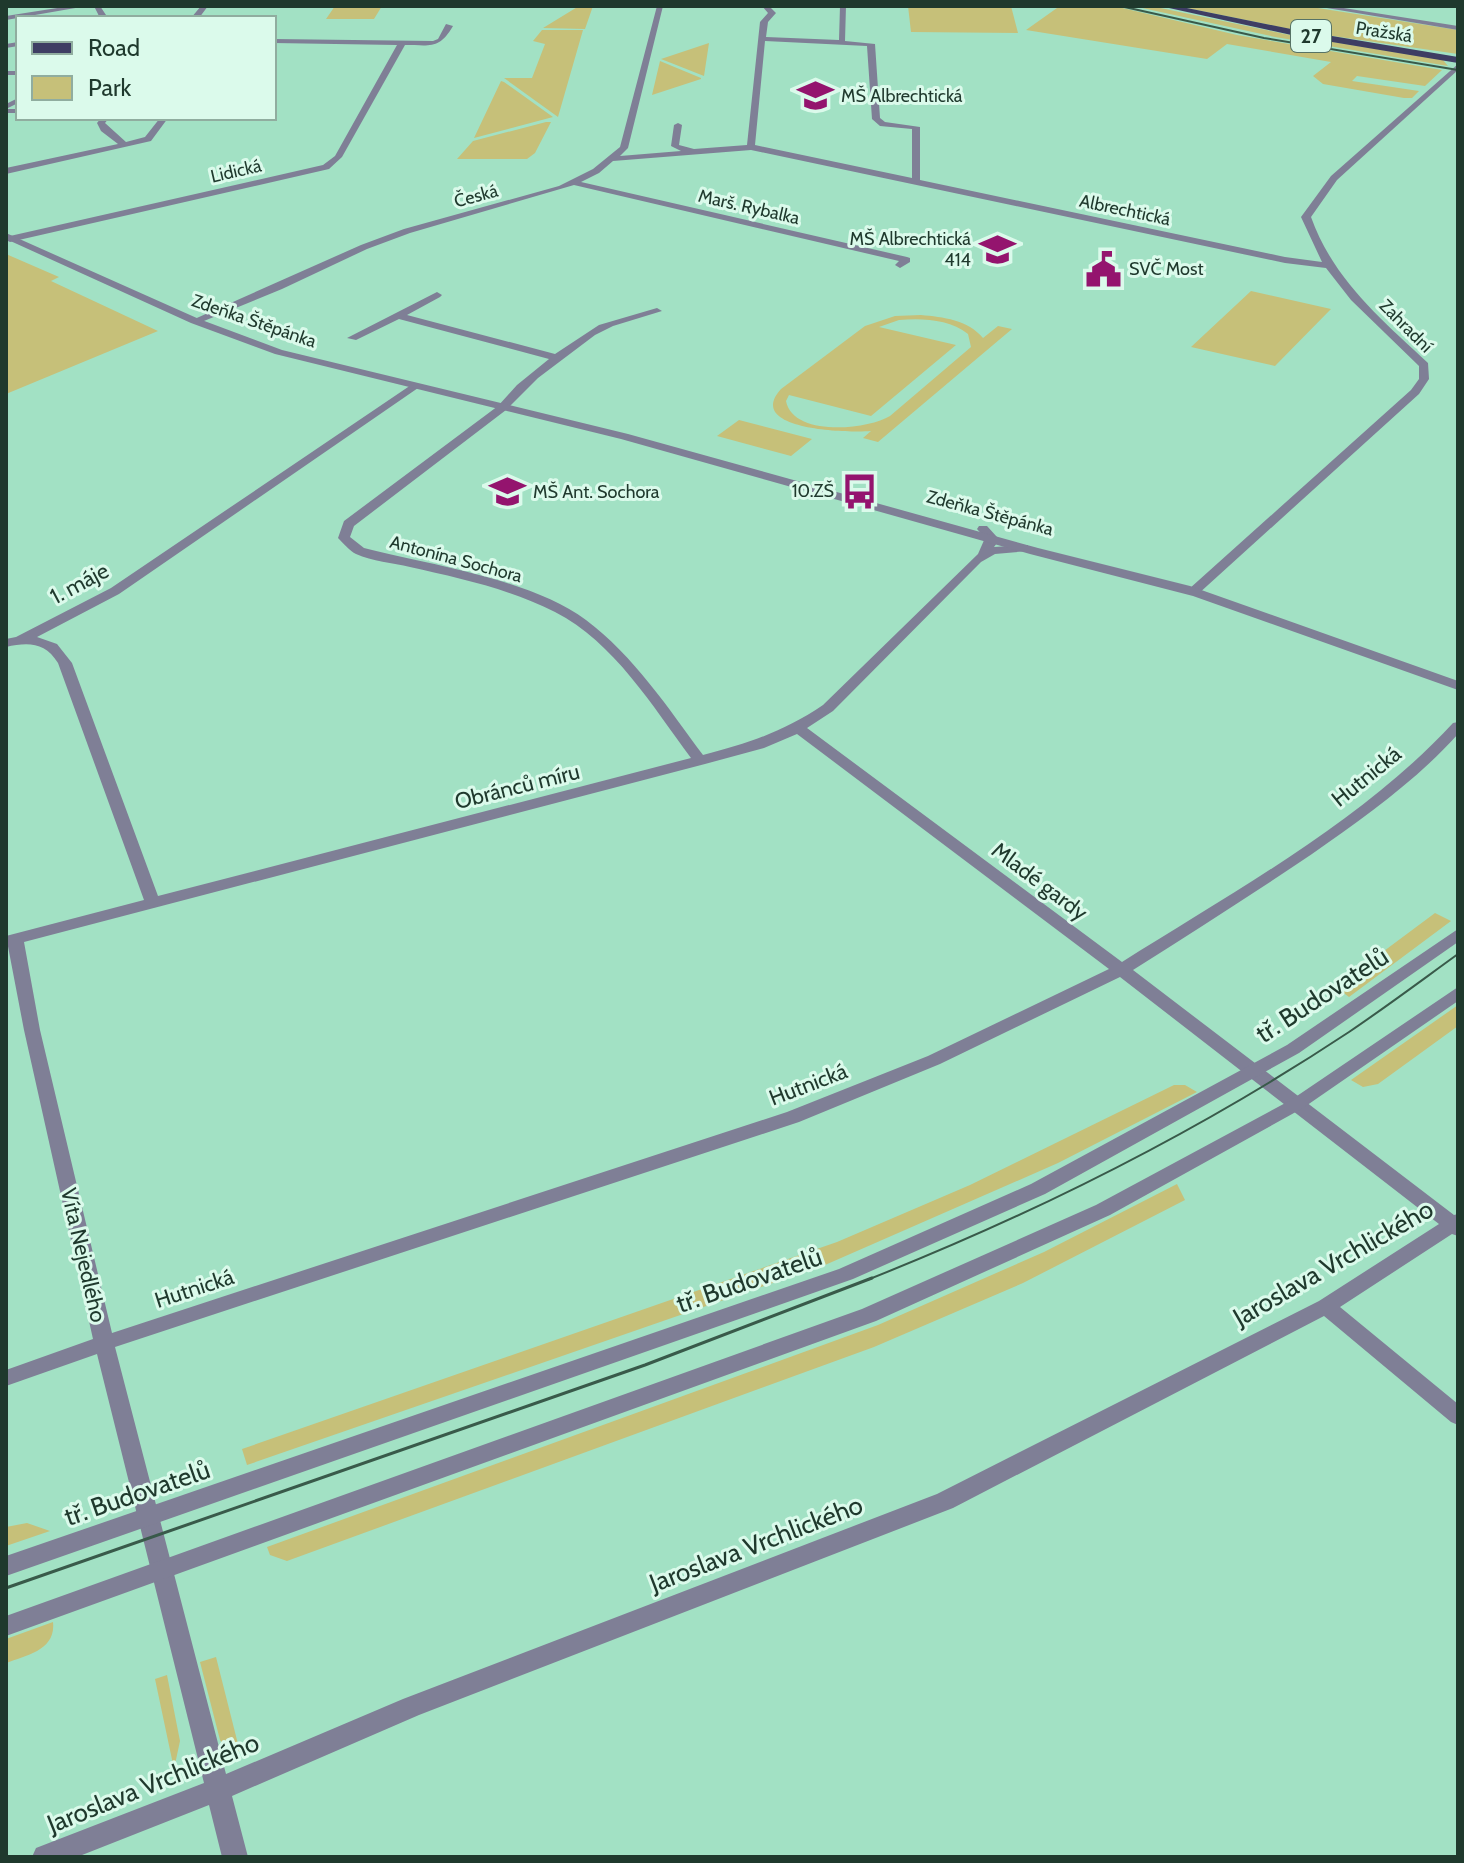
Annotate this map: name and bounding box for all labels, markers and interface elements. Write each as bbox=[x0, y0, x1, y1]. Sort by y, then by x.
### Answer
legend bbox=[16, 16, 276, 120]
street label: Pražská bbox=[1354, 17, 1414, 47]
road number: 27 bbox=[1291, 20, 1331, 52]
text: Road bbox=[88, 33, 140, 62]
text: Park bbox=[88, 73, 131, 102]
school or university icon: MŠ Albrechtická bbox=[796, 77, 834, 115]
place label: MŠ Albrechtická bbox=[841, 85, 963, 107]
street label: Lidická bbox=[208, 154, 264, 188]
street label: Česká bbox=[452, 180, 501, 212]
street label: Marš. Rybalka bbox=[696, 185, 802, 229]
street label: Albrechtická bbox=[1078, 190, 1173, 230]
place label: MŠ Albrechtická 414 bbox=[849, 228, 971, 271]
school or university icon: MŠ Albrechtická 414 bbox=[978, 230, 1016, 268]
public building icon: SVČ Most bbox=[1084, 250, 1122, 288]
place label: SVČ Most bbox=[1129, 258, 1203, 280]
street label: Zdeňka Štěpánka bbox=[189, 289, 319, 353]
street label: Zahradní bbox=[1375, 295, 1437, 357]
bus stop icon: 10.ZŠ bbox=[841, 472, 879, 510]
school or university icon: MŠ Ant. Sochora bbox=[488, 473, 526, 511]
place label: 10.ZŠ bbox=[792, 480, 834, 502]
place label: MŠ Ant. Sochora bbox=[533, 481, 660, 503]
street label: Zdeňka Štěpánka bbox=[924, 486, 1056, 541]
street label: Antonína Sochora bbox=[387, 531, 525, 587]
street label: 1. máje bbox=[45, 557, 113, 610]
street label: Hutnická bbox=[1326, 740, 1407, 813]
street label: Obránců míru bbox=[452, 758, 582, 815]
street label: Mladé gardy bbox=[986, 837, 1093, 926]
street label: tř. Budovatelů bbox=[1249, 940, 1395, 1050]
street label: Hutnická bbox=[765, 1057, 851, 1112]
street label: Víta Nejedlého bbox=[55, 1185, 112, 1325]
street label: Jaroslava Vrchlického bbox=[1226, 1193, 1439, 1334]
street label: tř. Budovatelů bbox=[672, 1240, 826, 1320]
street label: Hutnická bbox=[151, 1263, 237, 1314]
street label: tř. Budovatelů bbox=[60, 1453, 214, 1533]
street label: Jaroslava Vrchlického bbox=[644, 1489, 867, 1600]
street label: Jaroslava Vrchlického bbox=[41, 1726, 264, 1841]

